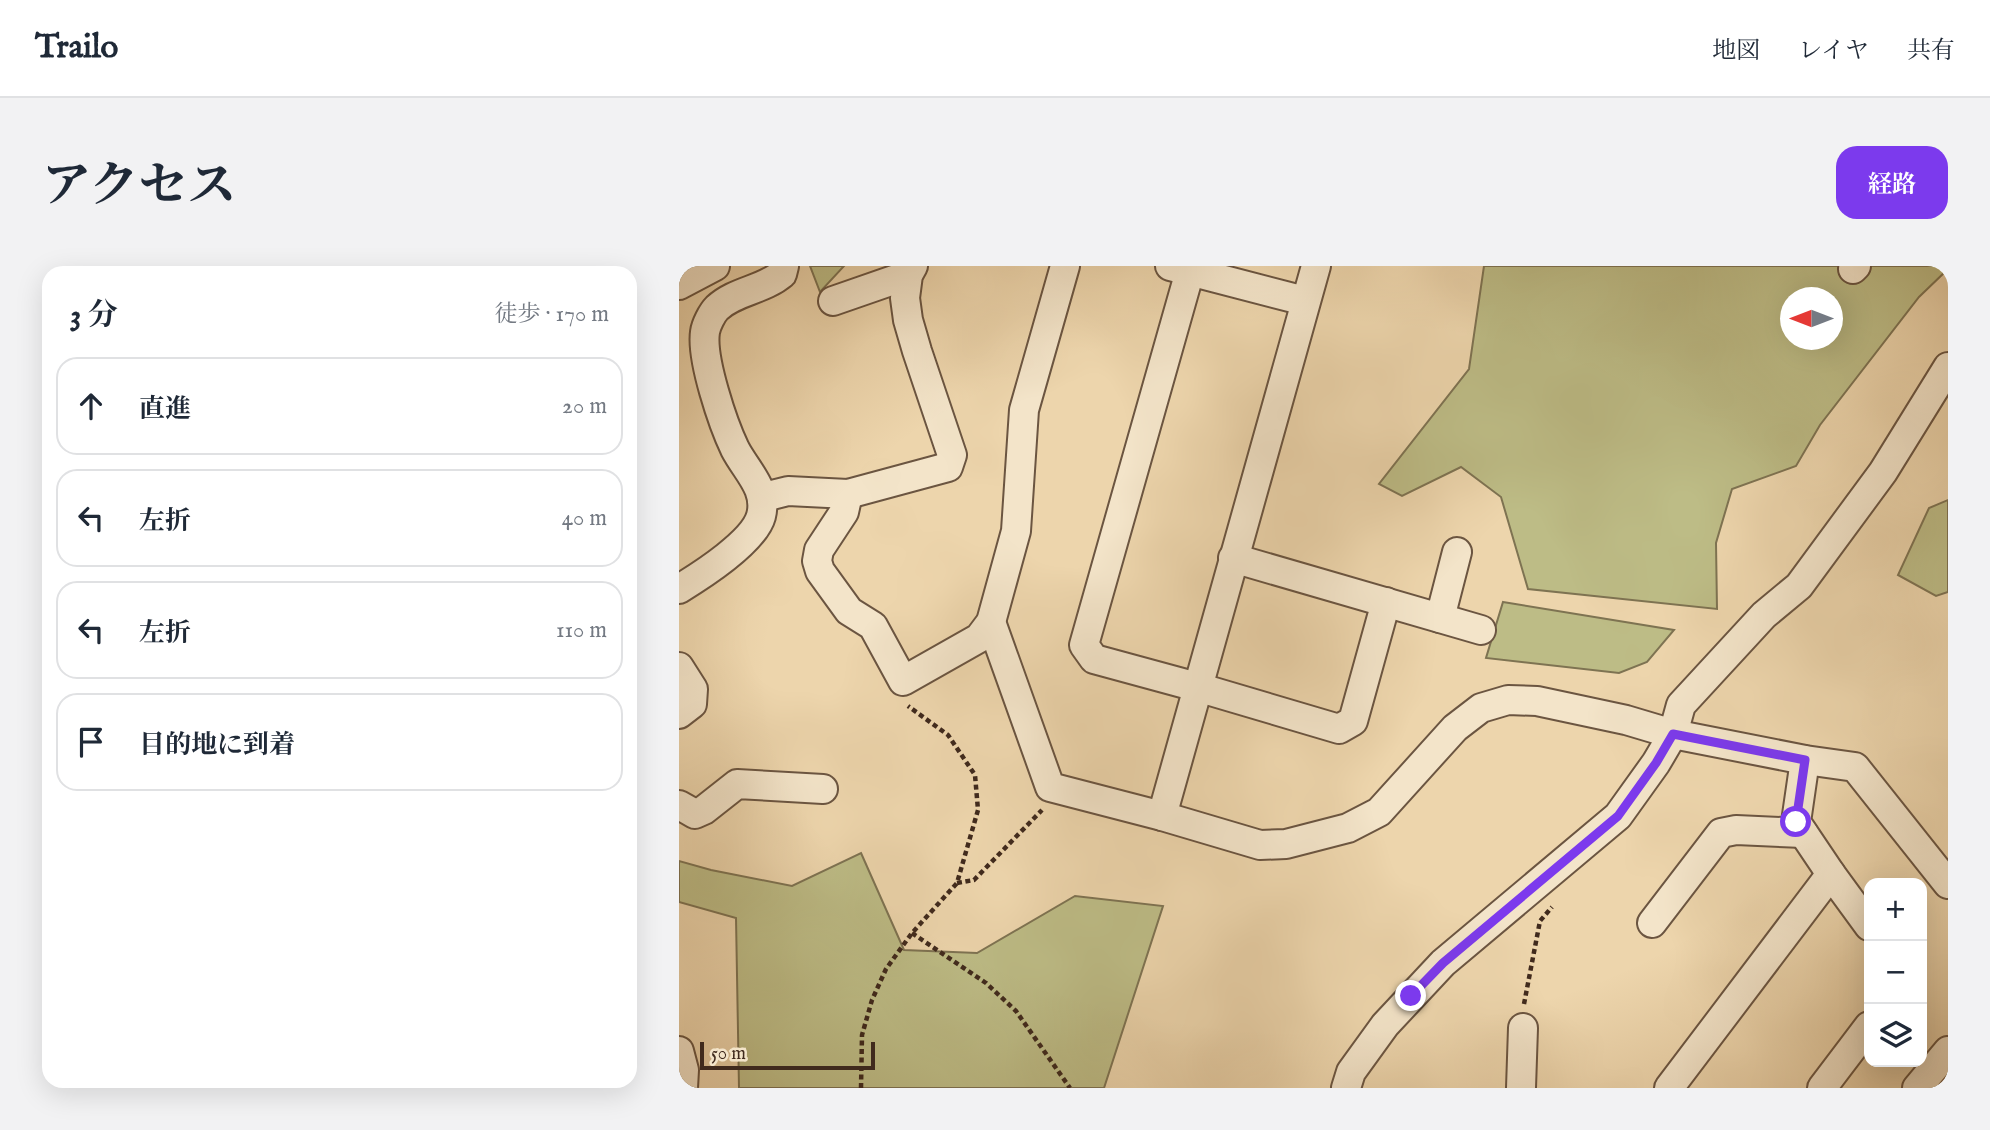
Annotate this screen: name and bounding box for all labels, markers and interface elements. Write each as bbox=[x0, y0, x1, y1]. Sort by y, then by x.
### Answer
text: Trailo bbox=[35, 27, 118, 69]
text: 地図 bbox=[1712, 36, 1760, 67]
text: レイヤ bbox=[1798, 36, 1869, 67]
text: 共有 bbox=[1907, 36, 1955, 67]
button: 経路 bbox=[1836, 146, 1948, 219]
text: アクセス bbox=[42, 157, 237, 219]
north arrow bbox=[1780, 287, 1843, 350]
text: 3 分 bbox=[70, 297, 118, 335]
text: 徒歩 · 170 m bbox=[494, 300, 609, 329]
icon: ahead bbox=[72, 387, 110, 425]
text: 20 m bbox=[562, 392, 607, 421]
text: 直進 bbox=[139, 393, 191, 426]
icon: left bbox=[72, 499, 110, 537]
text: 40 m bbox=[562, 504, 607, 533]
text: 左折 bbox=[139, 505, 191, 538]
icon: left bbox=[72, 611, 110, 649]
text: 110 m bbox=[556, 616, 607, 645]
text: 左折 bbox=[139, 617, 191, 650]
icon: arrive bbox=[72, 723, 110, 761]
text: 目的地に到着 bbox=[139, 729, 295, 762]
route start bbox=[1780, 806, 1811, 837]
map controls bbox=[1864, 878, 1927, 1067]
button: + bbox=[1864, 878, 1927, 941]
button: − bbox=[1864, 941, 1927, 1004]
route end bbox=[1395, 980, 1426, 1011]
button: layers bbox=[1864, 1004, 1927, 1067]
scale bar bbox=[700, 1039, 875, 1071]
text: 50 m bbox=[711, 1042, 746, 1066]

